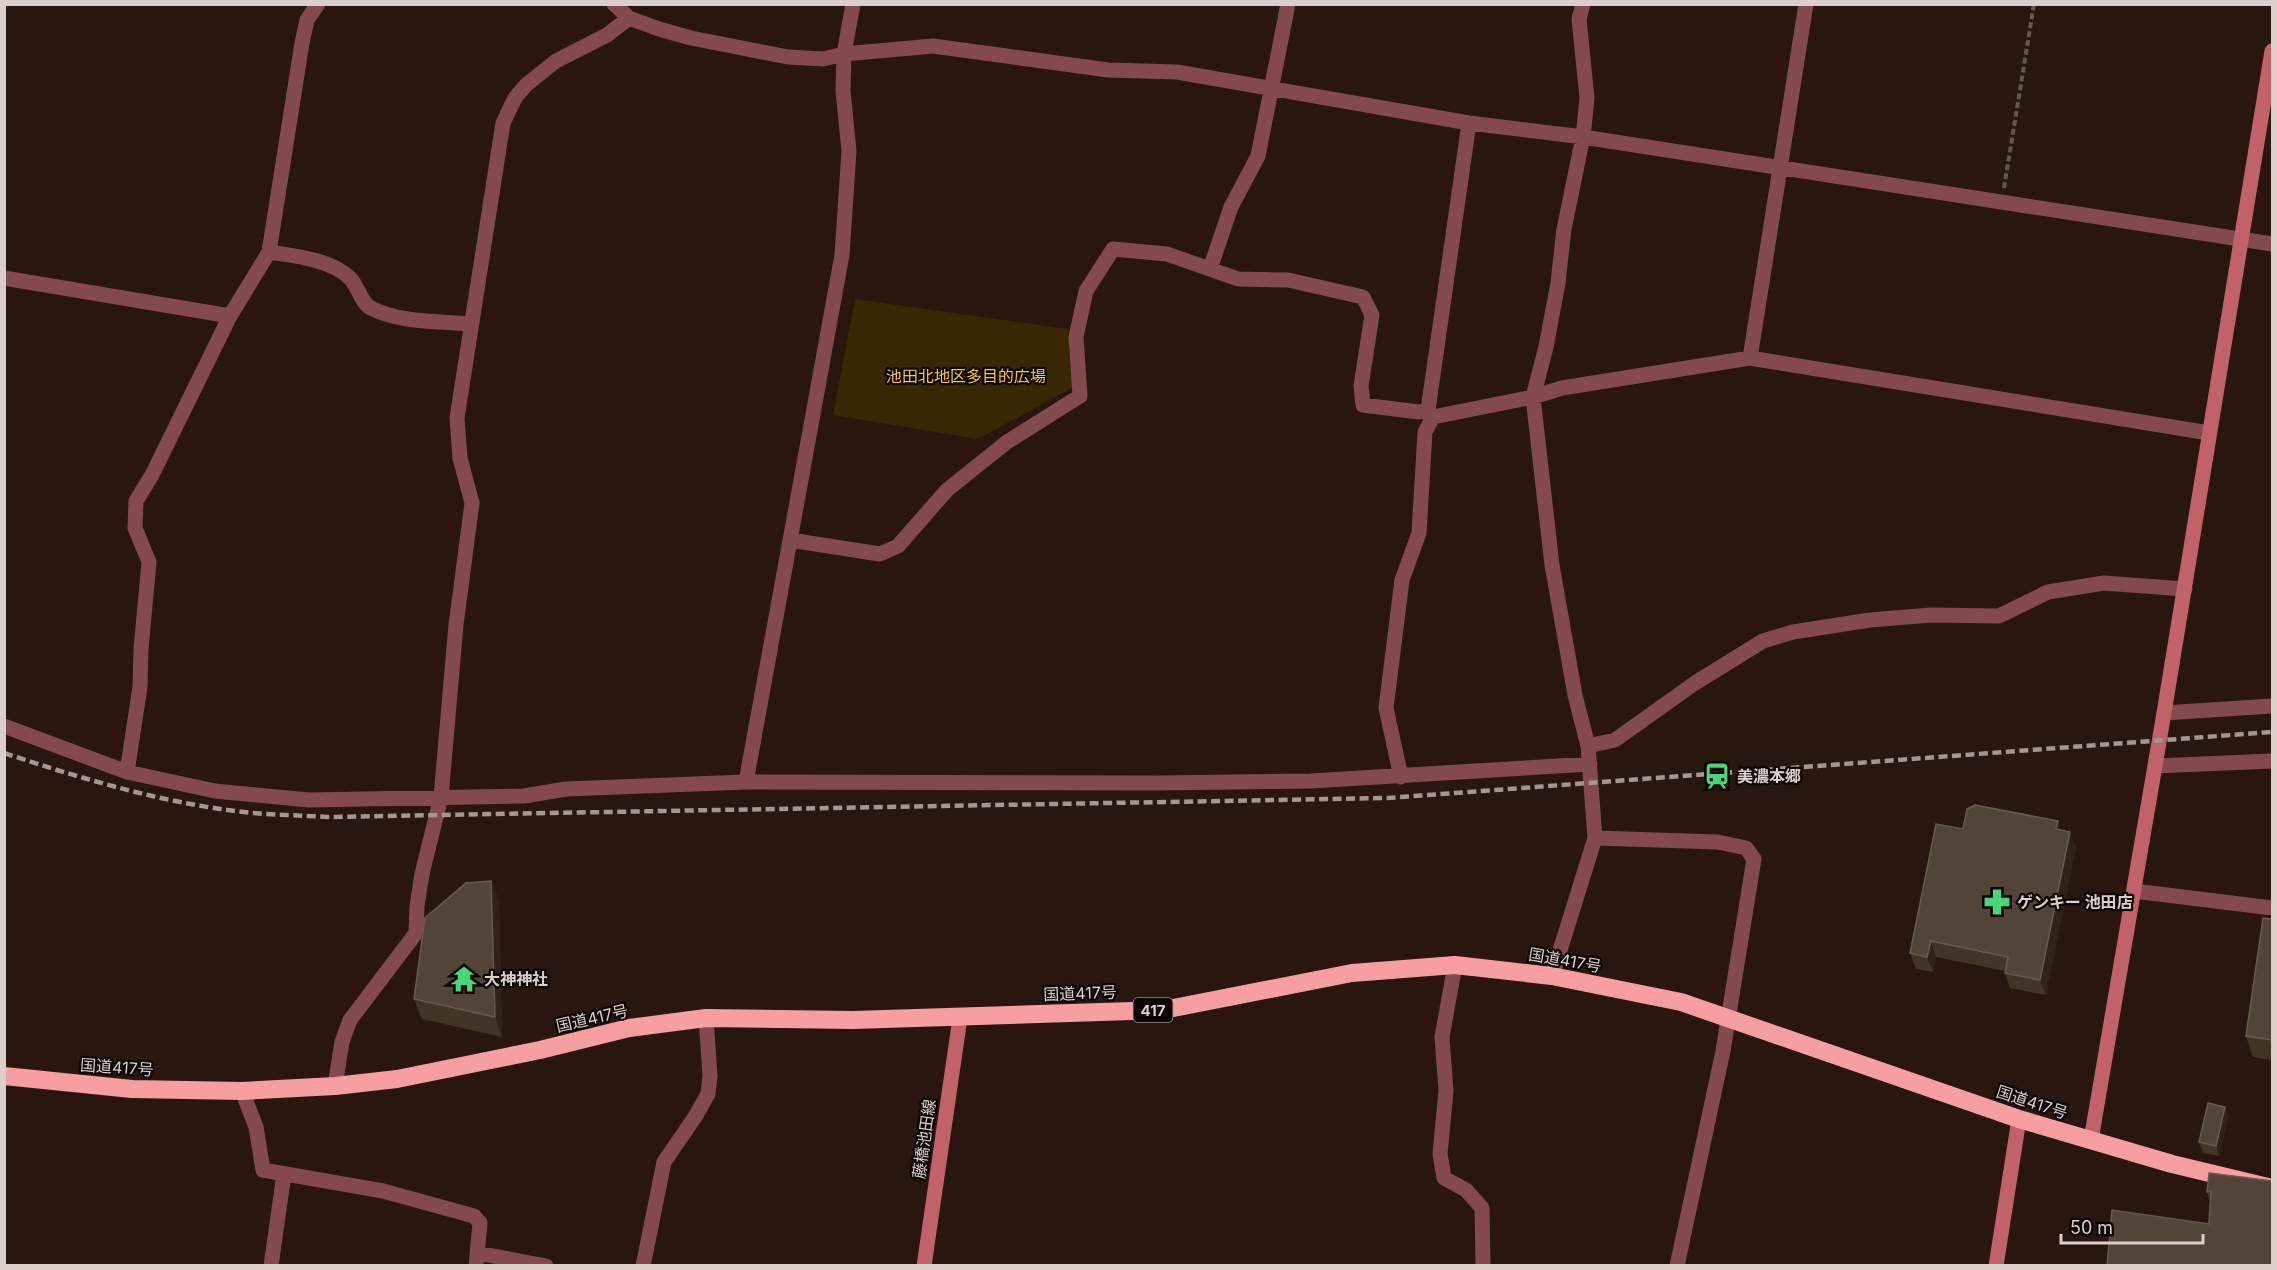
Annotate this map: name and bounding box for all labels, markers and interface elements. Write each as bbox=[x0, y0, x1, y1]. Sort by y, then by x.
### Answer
park label: 池田北地区多目的広場 bbox=[886, 366, 1046, 386]
station icon: 美濃本郷 bbox=[1702, 761, 1732, 791]
place label: 美濃本郷 bbox=[1737, 766, 1801, 786]
pharmacy icon: ゲンキー 池田店 bbox=[1982, 887, 2012, 917]
place label: ゲンキー 池田店 bbox=[2017, 892, 2133, 912]
street label: 国道417号 bbox=[1527, 944, 1603, 976]
temple icon: 大神神社 bbox=[449, 964, 479, 994]
place label: 大神神社 bbox=[484, 969, 548, 989]
street label: 国道417号 bbox=[1043, 982, 1117, 1004]
road number: 417 bbox=[1134, 998, 1172, 1022]
street label: 国道417号 bbox=[554, 1000, 630, 1036]
street label: 国道417号 bbox=[80, 1054, 154, 1080]
street label: 国道417号 bbox=[1994, 1081, 2070, 1123]
street label: 藤橋池田線 bbox=[909, 1098, 939, 1180]
scale bar bbox=[2061, 1207, 2204, 1245]
text: 50 m bbox=[2070, 1217, 2113, 1238]

